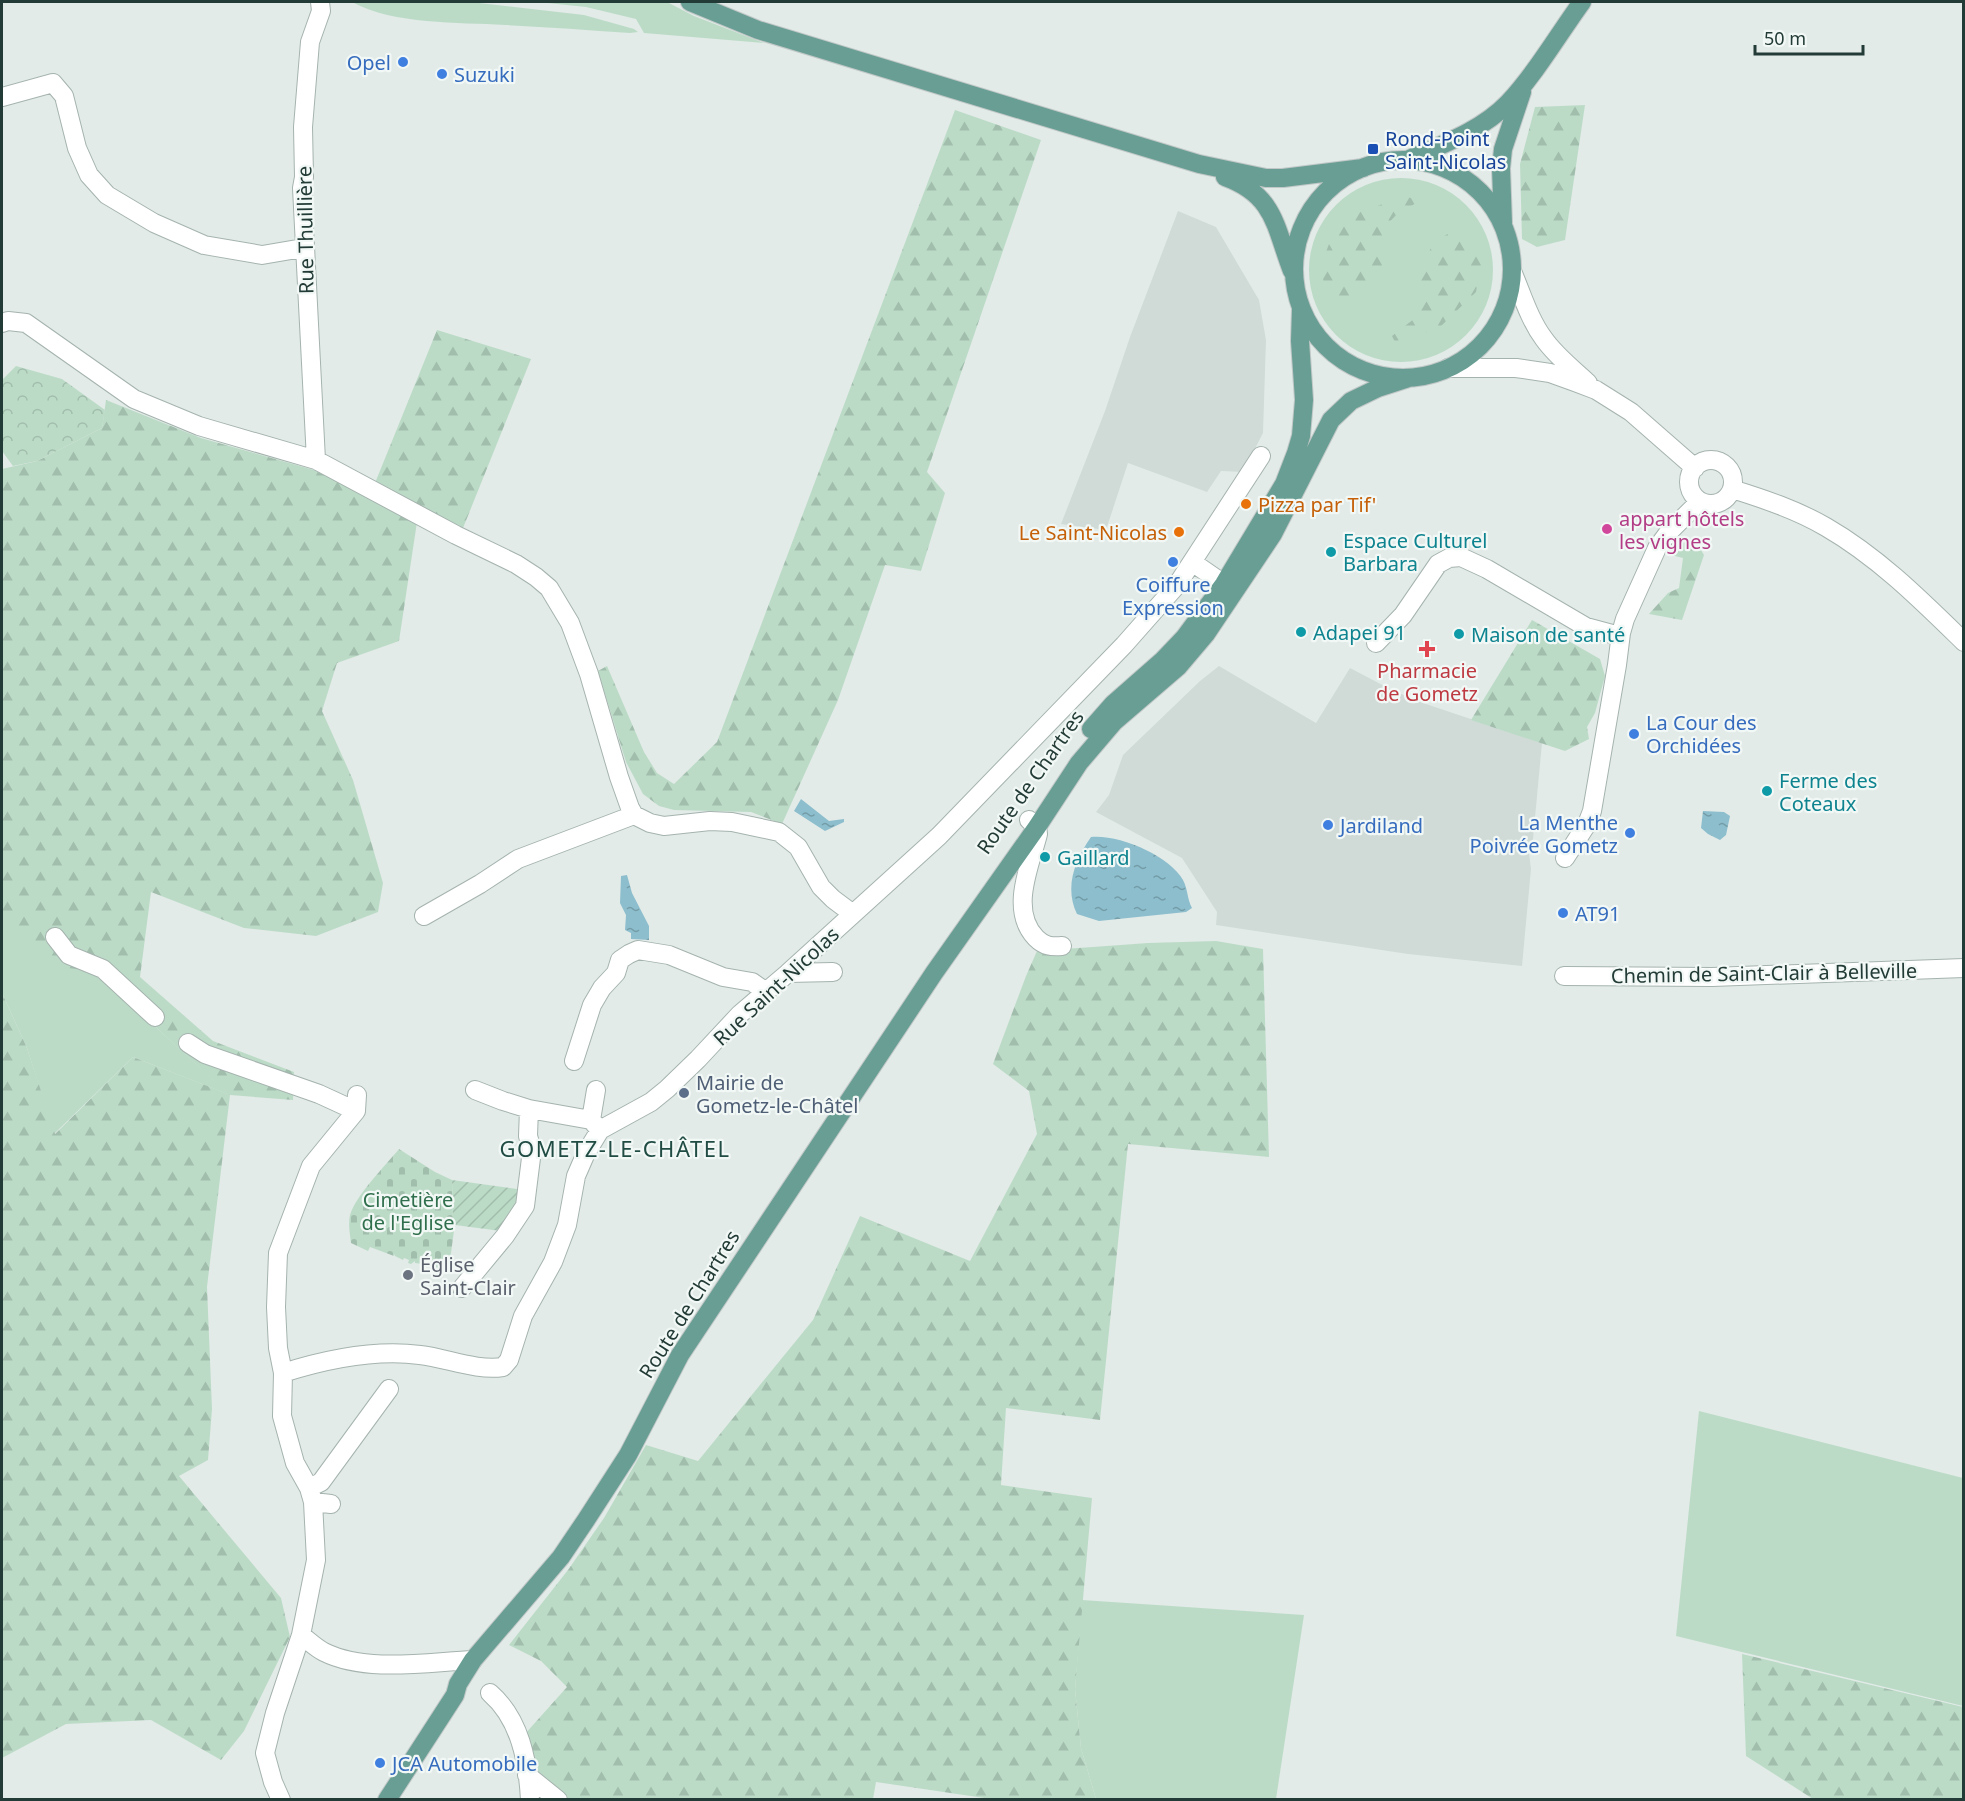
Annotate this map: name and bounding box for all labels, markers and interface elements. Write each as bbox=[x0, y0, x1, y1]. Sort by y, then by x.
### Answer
scale bar bbox=[1755, 18, 1863, 56]
text: 50 m bbox=[1764, 26, 1806, 50]
place label: Opel bbox=[347, 49, 391, 76]
marker: Opel bbox=[396, 55, 410, 69]
place label: Suzuki bbox=[454, 61, 515, 88]
marker: Suzuki bbox=[435, 67, 449, 81]
place label: Rond-Point Saint-Nicolas bbox=[1385, 125, 1506, 175]
marker: Rond-Point Saint-Nicolas bbox=[1366, 142, 1380, 156]
street label: Rue Thuillière bbox=[290, 166, 320, 294]
place label: Pizza par Tif' bbox=[1258, 491, 1376, 518]
marker: Pizza par Tif' bbox=[1239, 497, 1253, 511]
place label: appart hôtels les vignes bbox=[1619, 505, 1744, 555]
place label: Le Saint-Nicolas bbox=[1019, 519, 1167, 546]
marker: appart hôtels les vignes bbox=[1600, 522, 1614, 536]
marker: Le Saint-Nicolas bbox=[1172, 525, 1186, 539]
place label: Espace Culturel Barbara bbox=[1343, 527, 1487, 577]
marker: Espace Culturel Barbara bbox=[1324, 545, 1338, 559]
marker: Coiffure Expression bbox=[1166, 555, 1180, 569]
place label: Coiffure Expression bbox=[1122, 571, 1224, 621]
place label: Adapei 91 bbox=[1313, 619, 1406, 646]
place label: Maison de santé bbox=[1471, 621, 1625, 648]
marker: Adapei 91 bbox=[1294, 625, 1308, 639]
marker: Maison de santé bbox=[1452, 627, 1466, 641]
marker: Pharmacie de Gometz bbox=[1420, 642, 1434, 656]
place label: Pharmacie de Gometz bbox=[1376, 657, 1478, 707]
street label: Route de Chartres bbox=[970, 705, 1090, 859]
place label: La Cour des Orchidées bbox=[1646, 709, 1757, 759]
marker: La Cour des Orchidées bbox=[1627, 727, 1641, 741]
place label: Ferme des Coteaux bbox=[1779, 767, 1877, 817]
marker: Ferme des Coteaux bbox=[1760, 784, 1774, 798]
place label: La Menthe Poivrée Gometz bbox=[1470, 809, 1618, 859]
place label: Jardiland bbox=[1338, 812, 1423, 839]
marker: Jardiland bbox=[1321, 818, 1335, 832]
marker: La Menthe Poivrée Gometz bbox=[1623, 826, 1637, 840]
place label: Gaillard bbox=[1057, 844, 1130, 871]
marker: Gaillard bbox=[1038, 850, 1052, 864]
place label: AT91 bbox=[1575, 900, 1620, 927]
marker: AT91 bbox=[1556, 906, 1570, 920]
street label: Rue Saint-Nicolas bbox=[707, 921, 845, 1051]
street label: Chemin de Saint-Clair à Belleville bbox=[1611, 957, 1917, 989]
place label: Mairie de Gometz-le-Châtel bbox=[696, 1069, 858, 1119]
marker: Mairie de Gometz-le-Châtel bbox=[677, 1086, 691, 1100]
district label: GOMETZ-LE-CHÂTEL bbox=[500, 1133, 730, 1163]
park label: Cimetière de l'Eglise bbox=[361, 1186, 455, 1236]
street label: Route de Chartres bbox=[633, 1225, 745, 1383]
place label: Église Saint-Clair bbox=[420, 1251, 516, 1301]
marker: Église Saint-Clair bbox=[401, 1268, 415, 1282]
place label: JCA Automobile bbox=[390, 1750, 537, 1777]
marker: JCA Automobile bbox=[373, 1756, 387, 1770]

